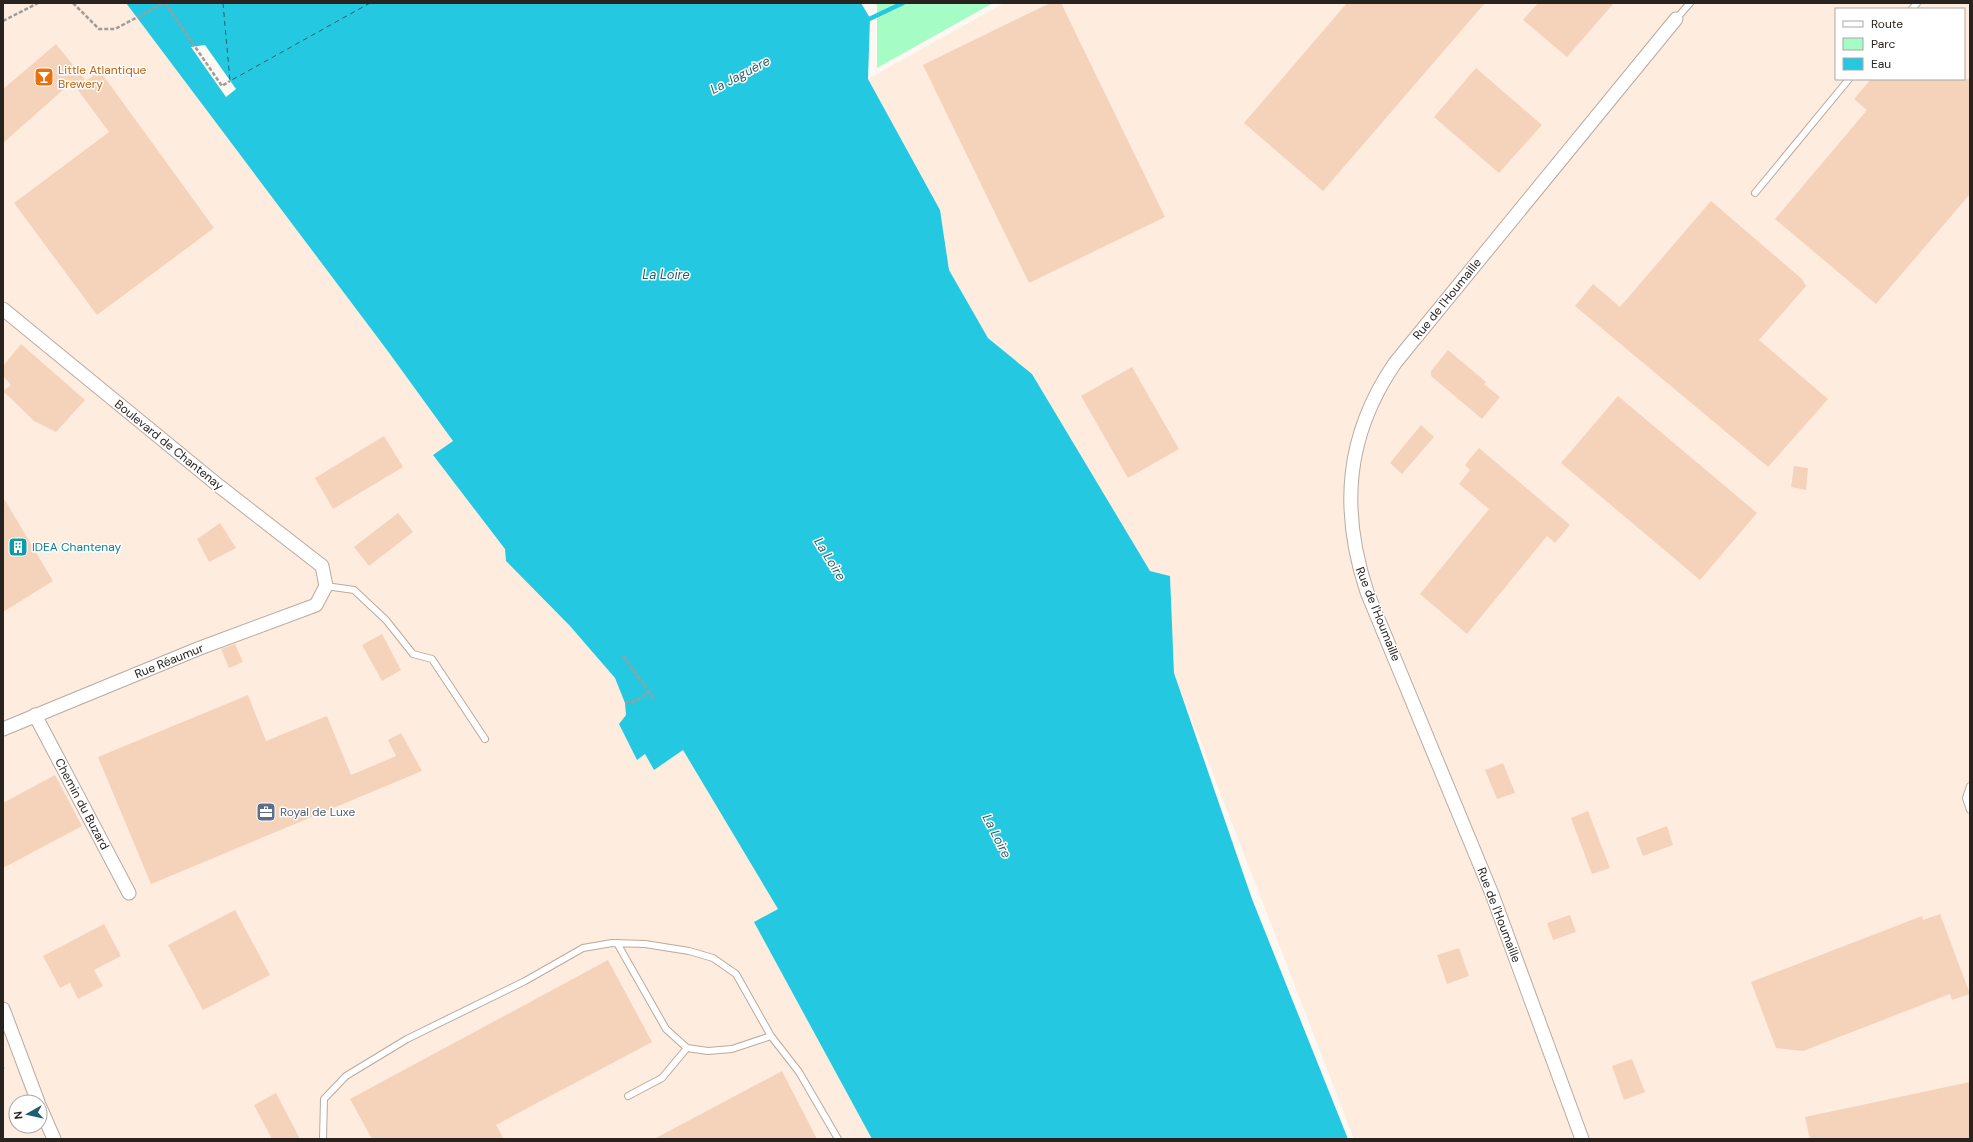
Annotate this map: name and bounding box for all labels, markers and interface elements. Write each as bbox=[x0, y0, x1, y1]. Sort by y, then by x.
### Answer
legend bbox=[1835, 8, 1965, 80]
text: Route bbox=[1871, 16, 1903, 32]
text: Parc bbox=[1871, 36, 1895, 52]
water label: La Jaguère bbox=[707, 52, 773, 98]
text: Eau bbox=[1871, 56, 1891, 72]
place label: Little Atlantique Brewery bbox=[58, 62, 147, 92]
bar icon: Little Atlantique Brewery bbox=[33, 66, 55, 88]
street label: Rue de l'Houmaille bbox=[1409, 255, 1485, 343]
water label: La Loire bbox=[642, 266, 690, 283]
street label: Boulevard de Chantenay bbox=[111, 396, 227, 494]
water label: La Loire bbox=[810, 534, 850, 584]
building icon: IDEA Chantenay bbox=[7, 536, 29, 558]
place label: IDEA Chantenay bbox=[32, 539, 122, 555]
street label: Rue de l'Houmaille bbox=[1352, 564, 1404, 664]
street label: Rue Réaumur bbox=[132, 640, 206, 682]
street label: Chemin du Buzard bbox=[51, 755, 113, 853]
office icon: Royal de Luxe bbox=[255, 801, 277, 823]
place label: Royal de Luxe bbox=[280, 804, 356, 820]
water label: La Loire bbox=[979, 811, 1015, 861]
street label: Rue de l'Houmaille bbox=[1474, 865, 1525, 965]
north arrow bbox=[8, 1094, 48, 1134]
text: N bbox=[11, 1110, 26, 1120]

